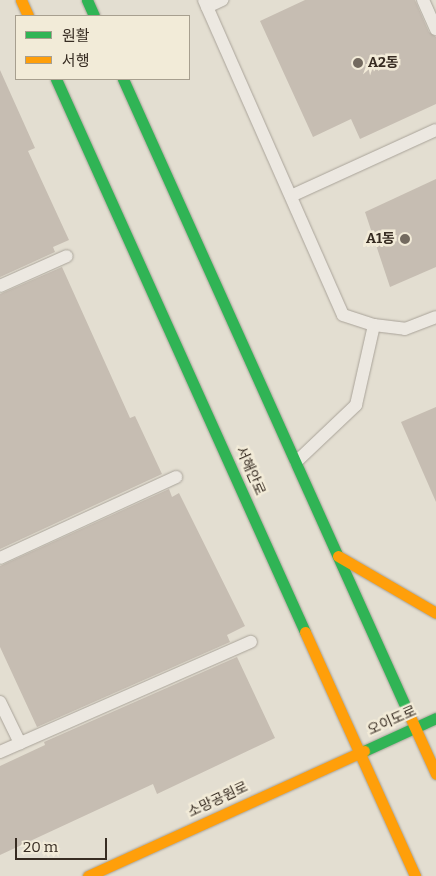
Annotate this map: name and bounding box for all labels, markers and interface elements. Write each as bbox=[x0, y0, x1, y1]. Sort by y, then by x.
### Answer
legend bbox=[15, 15, 190, 80]
text: 원활 bbox=[62, 27, 90, 45]
text: 서행 bbox=[62, 52, 90, 70]
place label: A2동 bbox=[368, 55, 399, 71]
marker: A2동 bbox=[352, 57, 364, 69]
place label: A1동 bbox=[366, 231, 395, 247]
marker: A1동 bbox=[399, 233, 411, 245]
street label: 서해안로 bbox=[232, 444, 268, 498]
street label: 오이도로 bbox=[365, 703, 419, 739]
street label: 소망공원로 bbox=[185, 779, 251, 821]
scale bar bbox=[18, 828, 110, 860]
text: 20 m bbox=[23, 838, 58, 856]

